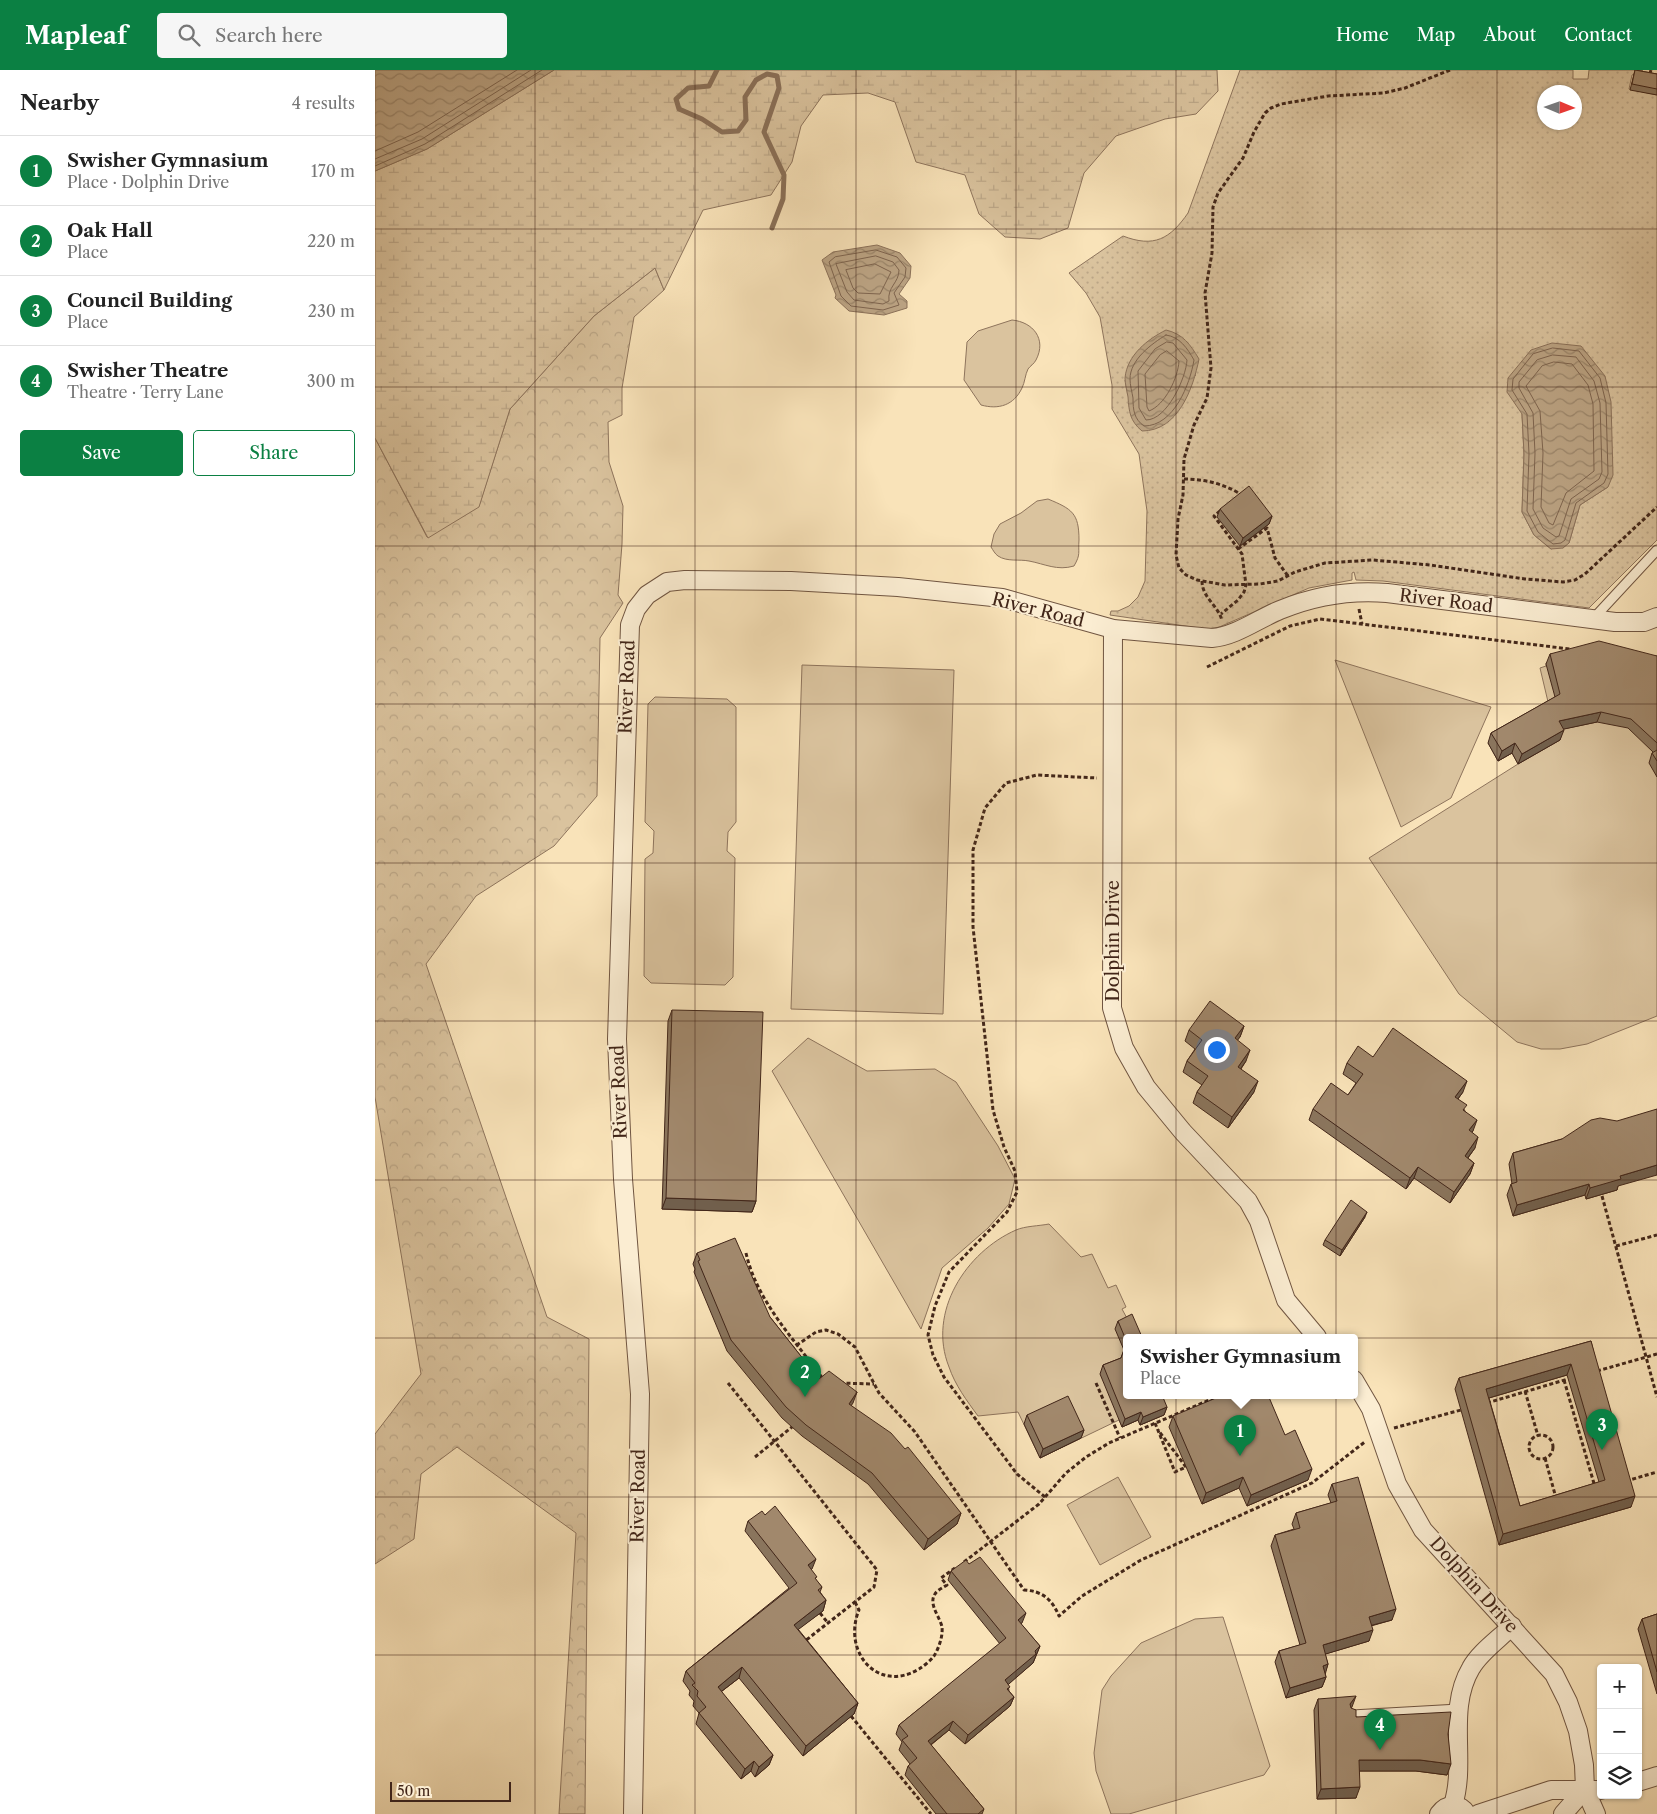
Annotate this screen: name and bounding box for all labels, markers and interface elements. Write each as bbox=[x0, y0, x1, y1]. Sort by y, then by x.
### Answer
search box bbox=[157, 13, 507, 58]
text: Mapleaf bbox=[25, 21, 127, 50]
icon: search bbox=[175, 21, 203, 49]
text: Search here bbox=[215, 24, 323, 47]
text: Home bbox=[1336, 24, 1389, 46]
text: Map bbox=[1417, 24, 1455, 46]
text: About bbox=[1483, 24, 1536, 46]
text: Contact bbox=[1564, 24, 1632, 46]
north arrow bbox=[1537, 85, 1582, 130]
text: Nearby bbox=[20, 90, 99, 115]
text: 4 results bbox=[292, 93, 355, 113]
text: Swisher Gymnasium bbox=[67, 149, 269, 172]
text: 1 bbox=[32, 161, 40, 181]
text: 170 m bbox=[311, 161, 355, 181]
text: Place · Dolphin Drive bbox=[67, 172, 229, 192]
text: Oak Hall bbox=[67, 219, 153, 242]
text: 2 bbox=[31, 231, 41, 251]
text: 220 m bbox=[307, 231, 355, 251]
text: Place bbox=[67, 242, 108, 262]
text: Council Building bbox=[67, 289, 232, 312]
text: 3 bbox=[31, 301, 41, 321]
text: 230 m bbox=[308, 301, 355, 321]
text: Place bbox=[67, 312, 108, 332]
text: Swisher Theatre bbox=[67, 359, 228, 382]
text: 4 bbox=[31, 371, 41, 391]
text: 300 m bbox=[307, 371, 355, 391]
text: Theatre · Terry Lane bbox=[67, 382, 224, 402]
button: Save bbox=[20, 430, 183, 476]
button: Share bbox=[193, 430, 355, 476]
street label: River Road bbox=[1398, 584, 1494, 618]
street label: River Road bbox=[990, 588, 1086, 632]
street label: River Road bbox=[614, 639, 640, 735]
street label: Dolphin Drive bbox=[1102, 880, 1124, 1002]
your location bbox=[1204, 1037, 1230, 1063]
street label: River Road bbox=[606, 1044, 632, 1140]
popup bbox=[1123, 1334, 1358, 1399]
text: Swisher Gymnasium bbox=[1140, 1345, 1341, 1368]
pin: 2 bbox=[789, 1356, 821, 1397]
text: Place bbox=[1140, 1368, 1181, 1388]
pin: 3 bbox=[1586, 1409, 1618, 1450]
pin: 1 bbox=[1224, 1415, 1256, 1456]
street label: River Road bbox=[626, 1449, 650, 1543]
street label: Dolphin Drive bbox=[1425, 1532, 1523, 1638]
map controls bbox=[1597, 1664, 1642, 1799]
button: + bbox=[1597, 1664, 1642, 1709]
pin: 4 bbox=[1364, 1709, 1396, 1750]
button: − bbox=[1597, 1709, 1642, 1754]
button: layers bbox=[1597, 1754, 1642, 1799]
scale bar bbox=[390, 1779, 511, 1802]
text: 50 m bbox=[397, 1782, 430, 1800]

